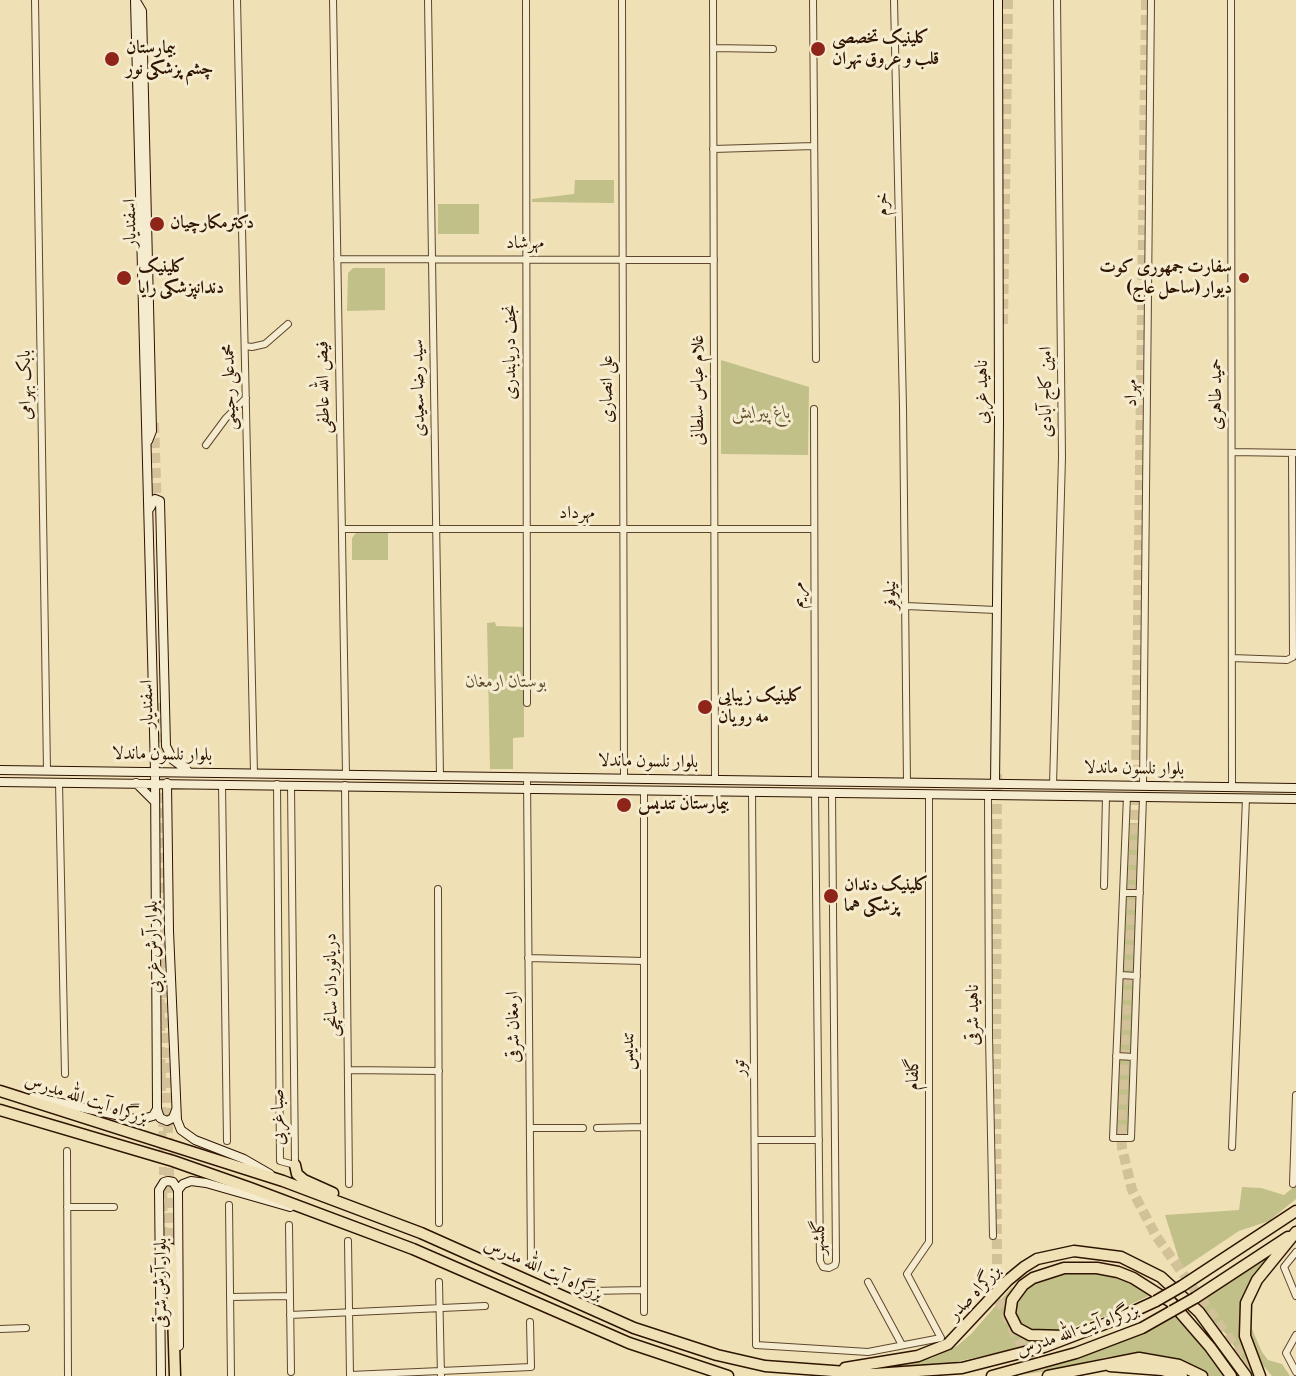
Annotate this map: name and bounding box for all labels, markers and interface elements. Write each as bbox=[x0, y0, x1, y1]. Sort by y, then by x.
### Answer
place label: کلینیک تخصصی قلب و عروق تهران bbox=[832, 28, 939, 70]
place label: بیمارستان چشم پزشکی نور bbox=[126, 38, 214, 80]
marker: کلینیک تخصصی قلب و عروق تهران bbox=[809, 40, 827, 58]
marker: بیمارستان چشم پزشکی نور bbox=[103, 50, 121, 68]
street label: خرم bbox=[872, 192, 894, 216]
street label: اسفندیار bbox=[120, 199, 142, 247]
place label: دكترمكارچيان bbox=[170, 213, 254, 235]
marker: دكترمكارچيان bbox=[148, 215, 166, 233]
street label: مهرشاد bbox=[506, 233, 544, 255]
place label: کلینیک دندانپزشکی رایا bbox=[138, 257, 224, 300]
place label: سفارت جمهوری کوت دیوار (ساحل عاج) bbox=[1099, 257, 1232, 300]
marker: کلینیک دندانپزشکی رایا bbox=[115, 269, 133, 287]
marker: سفارت جمهوری کوت دیوار (ساحل عاج) bbox=[1237, 271, 1251, 285]
street label: نجف دریابندری bbox=[500, 304, 522, 400]
street label: غلام عباس سلطانی bbox=[688, 335, 710, 445]
street label: سید رضا سعیدی bbox=[407, 339, 431, 437]
street label: فیض الله عاطفی bbox=[312, 340, 336, 434]
street label: محمدعلی رحیمی bbox=[218, 344, 242, 430]
street label: امین کاج آبادی bbox=[1036, 346, 1058, 438]
street label: بابک بهرامی bbox=[15, 350, 37, 420]
street label: علی انصاری bbox=[597, 355, 619, 423]
street label: حمید طاهری bbox=[1206, 358, 1228, 430]
street label: ناهید غربی bbox=[972, 360, 994, 424]
street label: مهراد bbox=[1121, 379, 1143, 407]
park label: باغ پیرایش bbox=[731, 403, 791, 425]
street label: مهرداد bbox=[559, 503, 595, 525]
street label: نیلوفر bbox=[880, 580, 902, 610]
street label: مریم bbox=[788, 581, 810, 609]
park label: بوستان ارمغان bbox=[465, 672, 547, 694]
street label: اسفندیار bbox=[137, 680, 159, 728]
place label: کلینیک زیبایی مه رویان bbox=[718, 686, 803, 728]
marker: کلینیک زیبایی مه رویان bbox=[696, 698, 714, 716]
street label: بلوار نلسون ماندلا bbox=[112, 743, 212, 767]
street label: بلوار نلسون ماندلا bbox=[598, 750, 698, 774]
street label: بلوار نلسون ماندلا bbox=[1084, 757, 1184, 781]
place label: بیمارستان تندیس bbox=[638, 794, 729, 816]
marker: بیمارستان تندیس bbox=[615, 796, 633, 814]
place label: کلینیک دندان پزشکی هما bbox=[844, 875, 928, 918]
marker: کلینیک دندان پزشکی هما bbox=[822, 887, 840, 905]
street label: بلوار آرش غربی bbox=[142, 900, 166, 994]
street label: دریانوردان سانچی bbox=[320, 933, 344, 1037]
street label: ناهید شرقی bbox=[963, 984, 985, 1046]
street label: ارمغان شرقی bbox=[503, 991, 525, 1063]
street label: تندیس bbox=[618, 1032, 640, 1070]
street label: گلفام bbox=[903, 1057, 925, 1091]
street label: تور bbox=[729, 1059, 751, 1077]
street label: بزرگراه آیت الله مدرس bbox=[22, 1070, 150, 1130]
street label: صبا غربی bbox=[268, 1088, 290, 1146]
street label: گلشهر bbox=[809, 1219, 831, 1255]
street label: بزرگراه آیت الله مدرس bbox=[480, 1234, 606, 1306]
street label: بلوار آرش شرقی bbox=[151, 1238, 173, 1328]
street label: بزرگراه صدر bbox=[944, 1261, 1006, 1325]
street label: بزرگراه آیت الله مدرس bbox=[1014, 1300, 1142, 1362]

